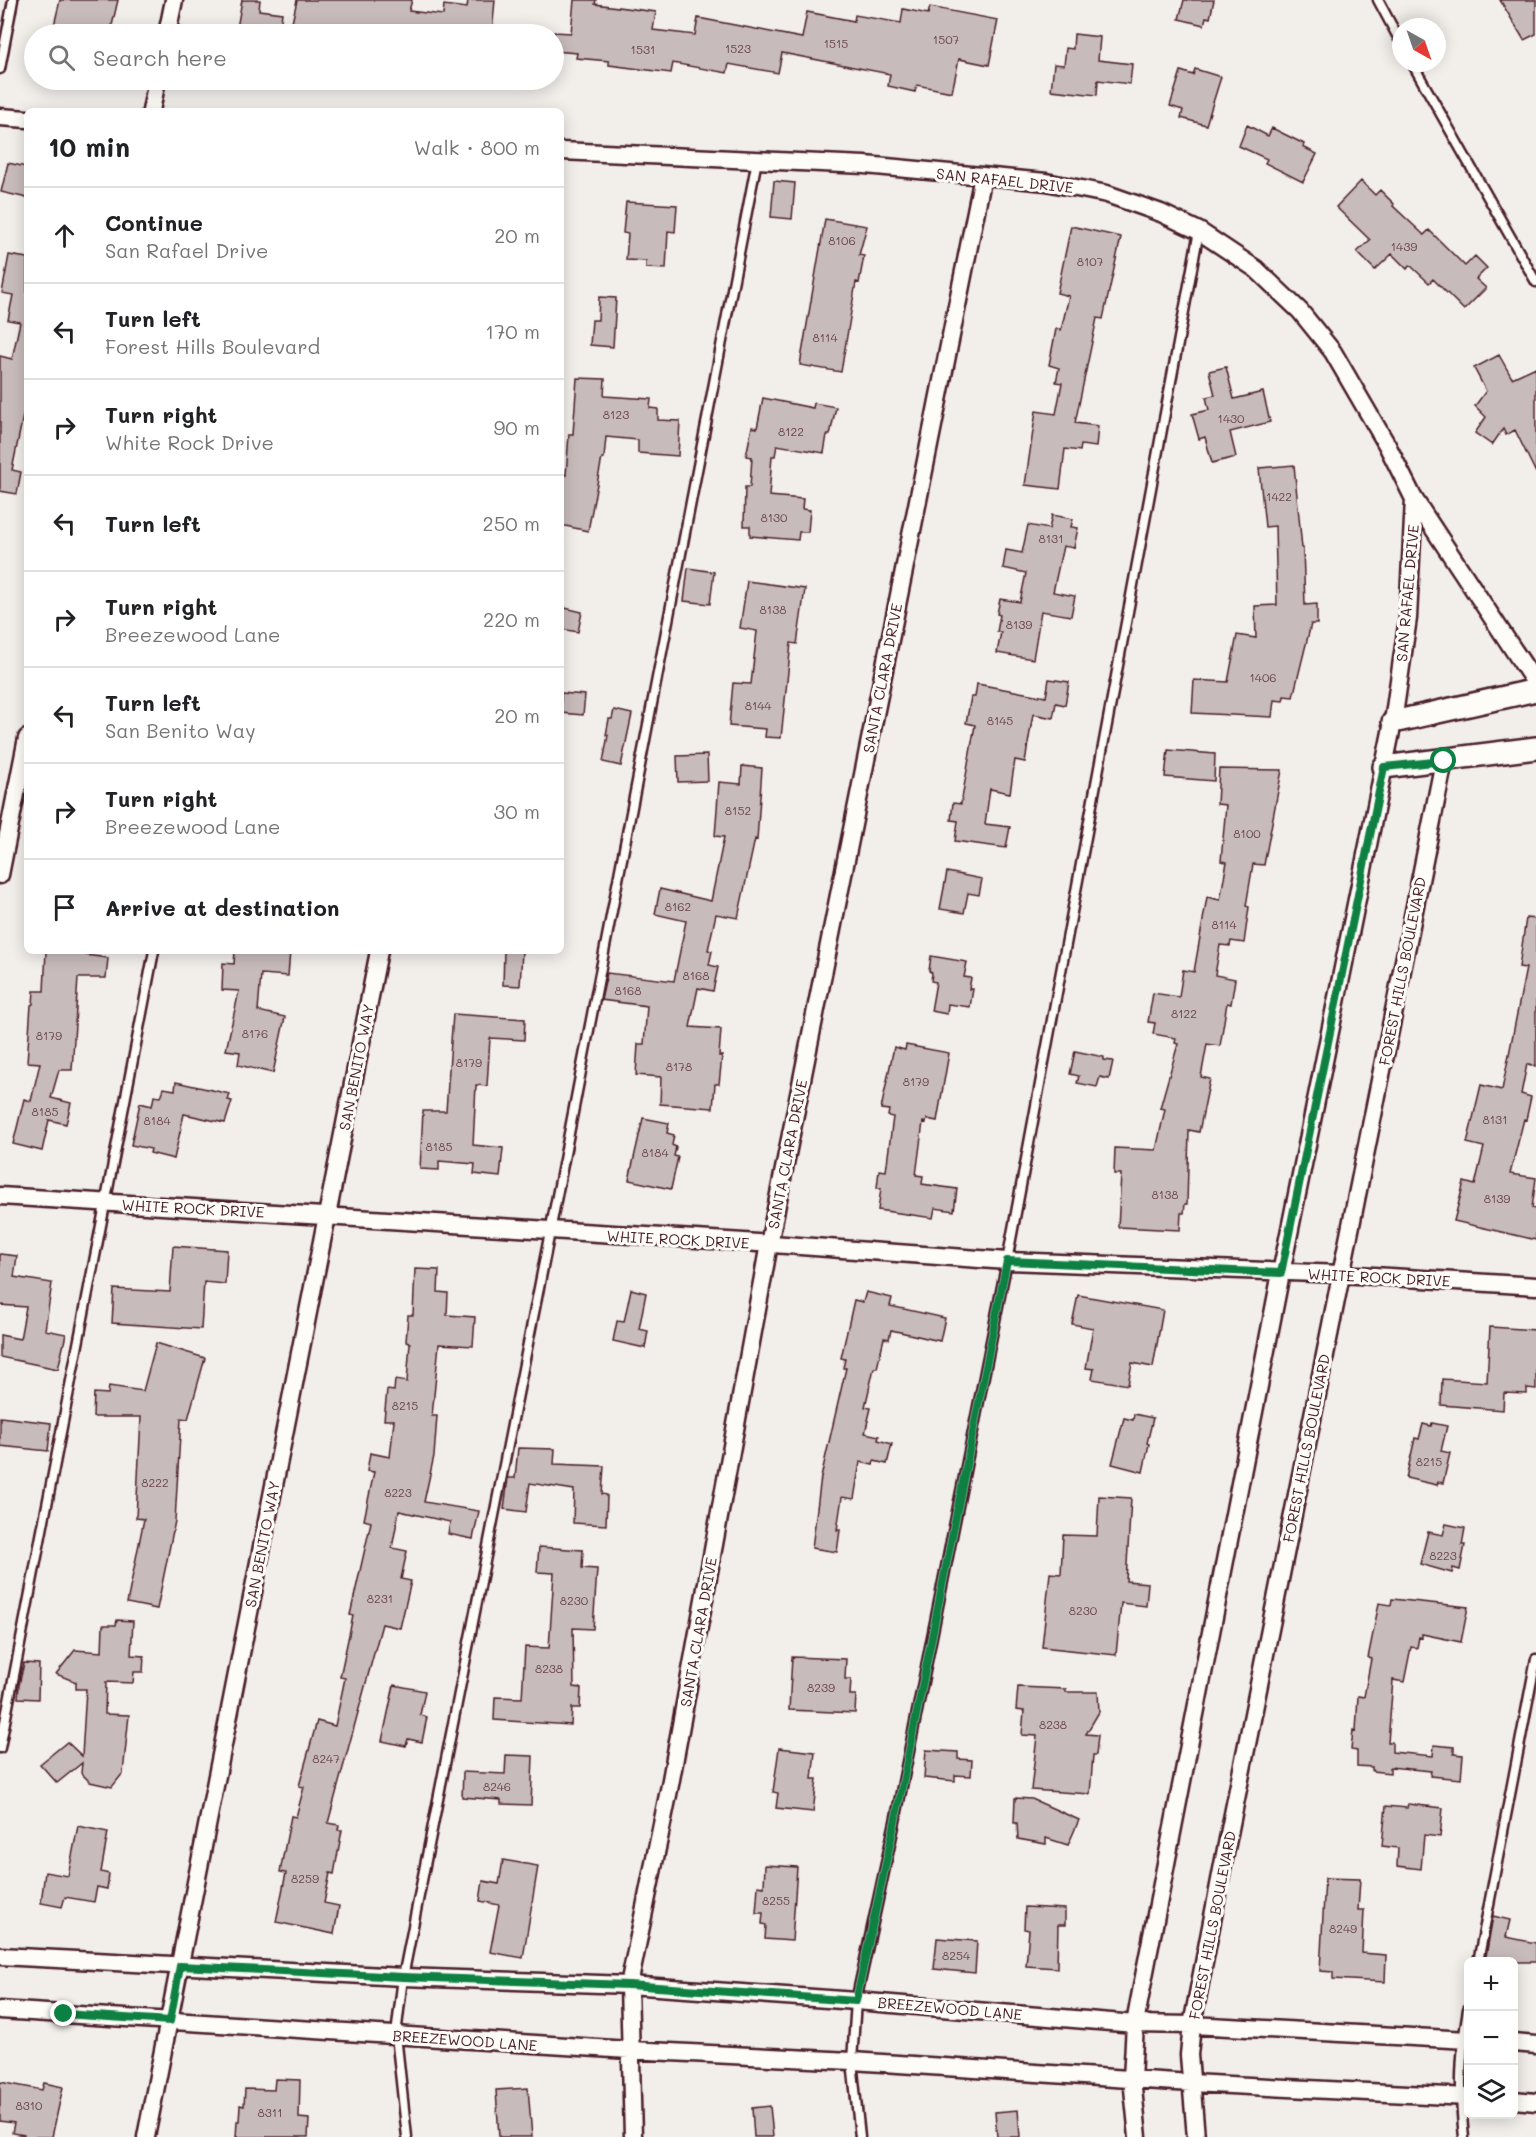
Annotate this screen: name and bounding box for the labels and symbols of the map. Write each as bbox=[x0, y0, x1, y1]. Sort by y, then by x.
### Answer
north arrow bbox=[1392, 18, 1446, 72]
house number: 1507 bbox=[933, 31, 960, 47]
house number: 1515 bbox=[824, 35, 848, 51]
house number: 1523 bbox=[725, 40, 751, 56]
house number: 1531 bbox=[631, 41, 655, 57]
street label: SAN RAFAEL DRIVE bbox=[935, 163, 1075, 197]
house number: 8106 bbox=[828, 232, 856, 248]
house number: 1439 bbox=[1391, 238, 1417, 254]
house number: 8107 bbox=[1077, 253, 1104, 269]
house number: 8114 bbox=[812, 329, 838, 345]
house number: 8123 bbox=[603, 406, 629, 422]
house number: 1430 bbox=[1218, 410, 1245, 426]
house number: 8122 bbox=[778, 423, 804, 439]
house number: 1422 bbox=[1266, 488, 1292, 504]
house number: 8130 bbox=[760, 509, 788, 525]
street label: SAN RAFAEL DRIVE bbox=[1391, 523, 1423, 663]
house number: 8131 bbox=[1038, 530, 1064, 546]
house number: 8138 bbox=[760, 601, 786, 617]
street label: SANTA CLARA DRIVE bbox=[858, 601, 906, 754]
house number: 8139 bbox=[1006, 616, 1032, 632]
house number: 1406 bbox=[1249, 669, 1277, 685]
house number: 8144 bbox=[745, 697, 771, 713]
house number: 8145 bbox=[987, 712, 1013, 728]
route start bbox=[1430, 747, 1456, 773]
house number: 8152 bbox=[725, 802, 751, 818]
house number: 8100 bbox=[1233, 825, 1261, 841]
street label: FOREST HILLS BOULEVARD bbox=[1374, 875, 1430, 1067]
house number: 8162 bbox=[665, 898, 691, 914]
house number: 8114 bbox=[1211, 916, 1237, 932]
house number: 8168 bbox=[682, 967, 710, 983]
house number: 8168 bbox=[614, 982, 642, 998]
street label: SAN BENITO WAY bbox=[334, 1002, 378, 1132]
house number: 8122 bbox=[1171, 1005, 1197, 1021]
house number: 8176 bbox=[242, 1025, 268, 1041]
house number: 8179 bbox=[36, 1027, 62, 1043]
house number: 8179 bbox=[456, 1054, 482, 1070]
house number: 8178 bbox=[666, 1058, 692, 1074]
house number: 8179 bbox=[903, 1073, 929, 1089]
street label: SANTA CLARA DRIVE bbox=[763, 1077, 811, 1230]
house number: 8185 bbox=[32, 1103, 58, 1119]
house number: 8131 bbox=[1482, 1111, 1508, 1127]
house number: 8184 bbox=[144, 1112, 170, 1128]
house number: 8185 bbox=[426, 1138, 452, 1154]
house number: 8184 bbox=[642, 1144, 668, 1160]
house number: 8138 bbox=[1152, 1186, 1178, 1202]
house number: 8139 bbox=[1484, 1190, 1510, 1206]
street label: WHITE ROCK DRIVE bbox=[121, 1194, 265, 1222]
street label: WHITE ROCK DRIVE bbox=[606, 1225, 750, 1253]
street label: WHITE ROCK DRIVE bbox=[1307, 1263, 1451, 1291]
street label: FOREST HILLS BOULEVARD bbox=[1278, 1352, 1334, 1544]
house number: 8215 bbox=[392, 1397, 418, 1413]
house number: 8215 bbox=[1416, 1453, 1442, 1469]
house number: 8222 bbox=[141, 1474, 169, 1490]
street label: SAN BENITO WAY bbox=[240, 1479, 284, 1609]
house number: 8223 bbox=[384, 1484, 412, 1500]
house number: 8223 bbox=[1429, 1547, 1457, 1563]
street label: SANTA CLARA DRIVE bbox=[675, 1555, 721, 1709]
house number: 8231 bbox=[367, 1590, 393, 1606]
house number: 8230 bbox=[560, 1592, 589, 1608]
house number: 8230 bbox=[1069, 1602, 1098, 1618]
house number: 8238 bbox=[535, 1660, 563, 1676]
house number: 8239 bbox=[807, 1679, 835, 1695]
house number: 8238 bbox=[1039, 1716, 1067, 1732]
house number: 8247 bbox=[312, 1750, 340, 1766]
house number: 8246 bbox=[483, 1778, 511, 1794]
street label: FOREST HILLS BOULEVARD bbox=[1184, 1829, 1240, 2021]
house number: 8259 bbox=[291, 1870, 319, 1886]
house number: 8255 bbox=[762, 1892, 790, 1908]
house number: 8249 bbox=[1329, 1920, 1357, 1936]
house number: 8254 bbox=[942, 1947, 970, 1963]
street label: BREEZEWOOD LANE bbox=[877, 1992, 1023, 2024]
route end bbox=[50, 2000, 76, 2026]
street label: BREEZEWOOD LANE bbox=[392, 2025, 538, 2055]
house number: 8310 bbox=[15, 2097, 43, 2113]
house number: 8311 bbox=[257, 2104, 283, 2120]

